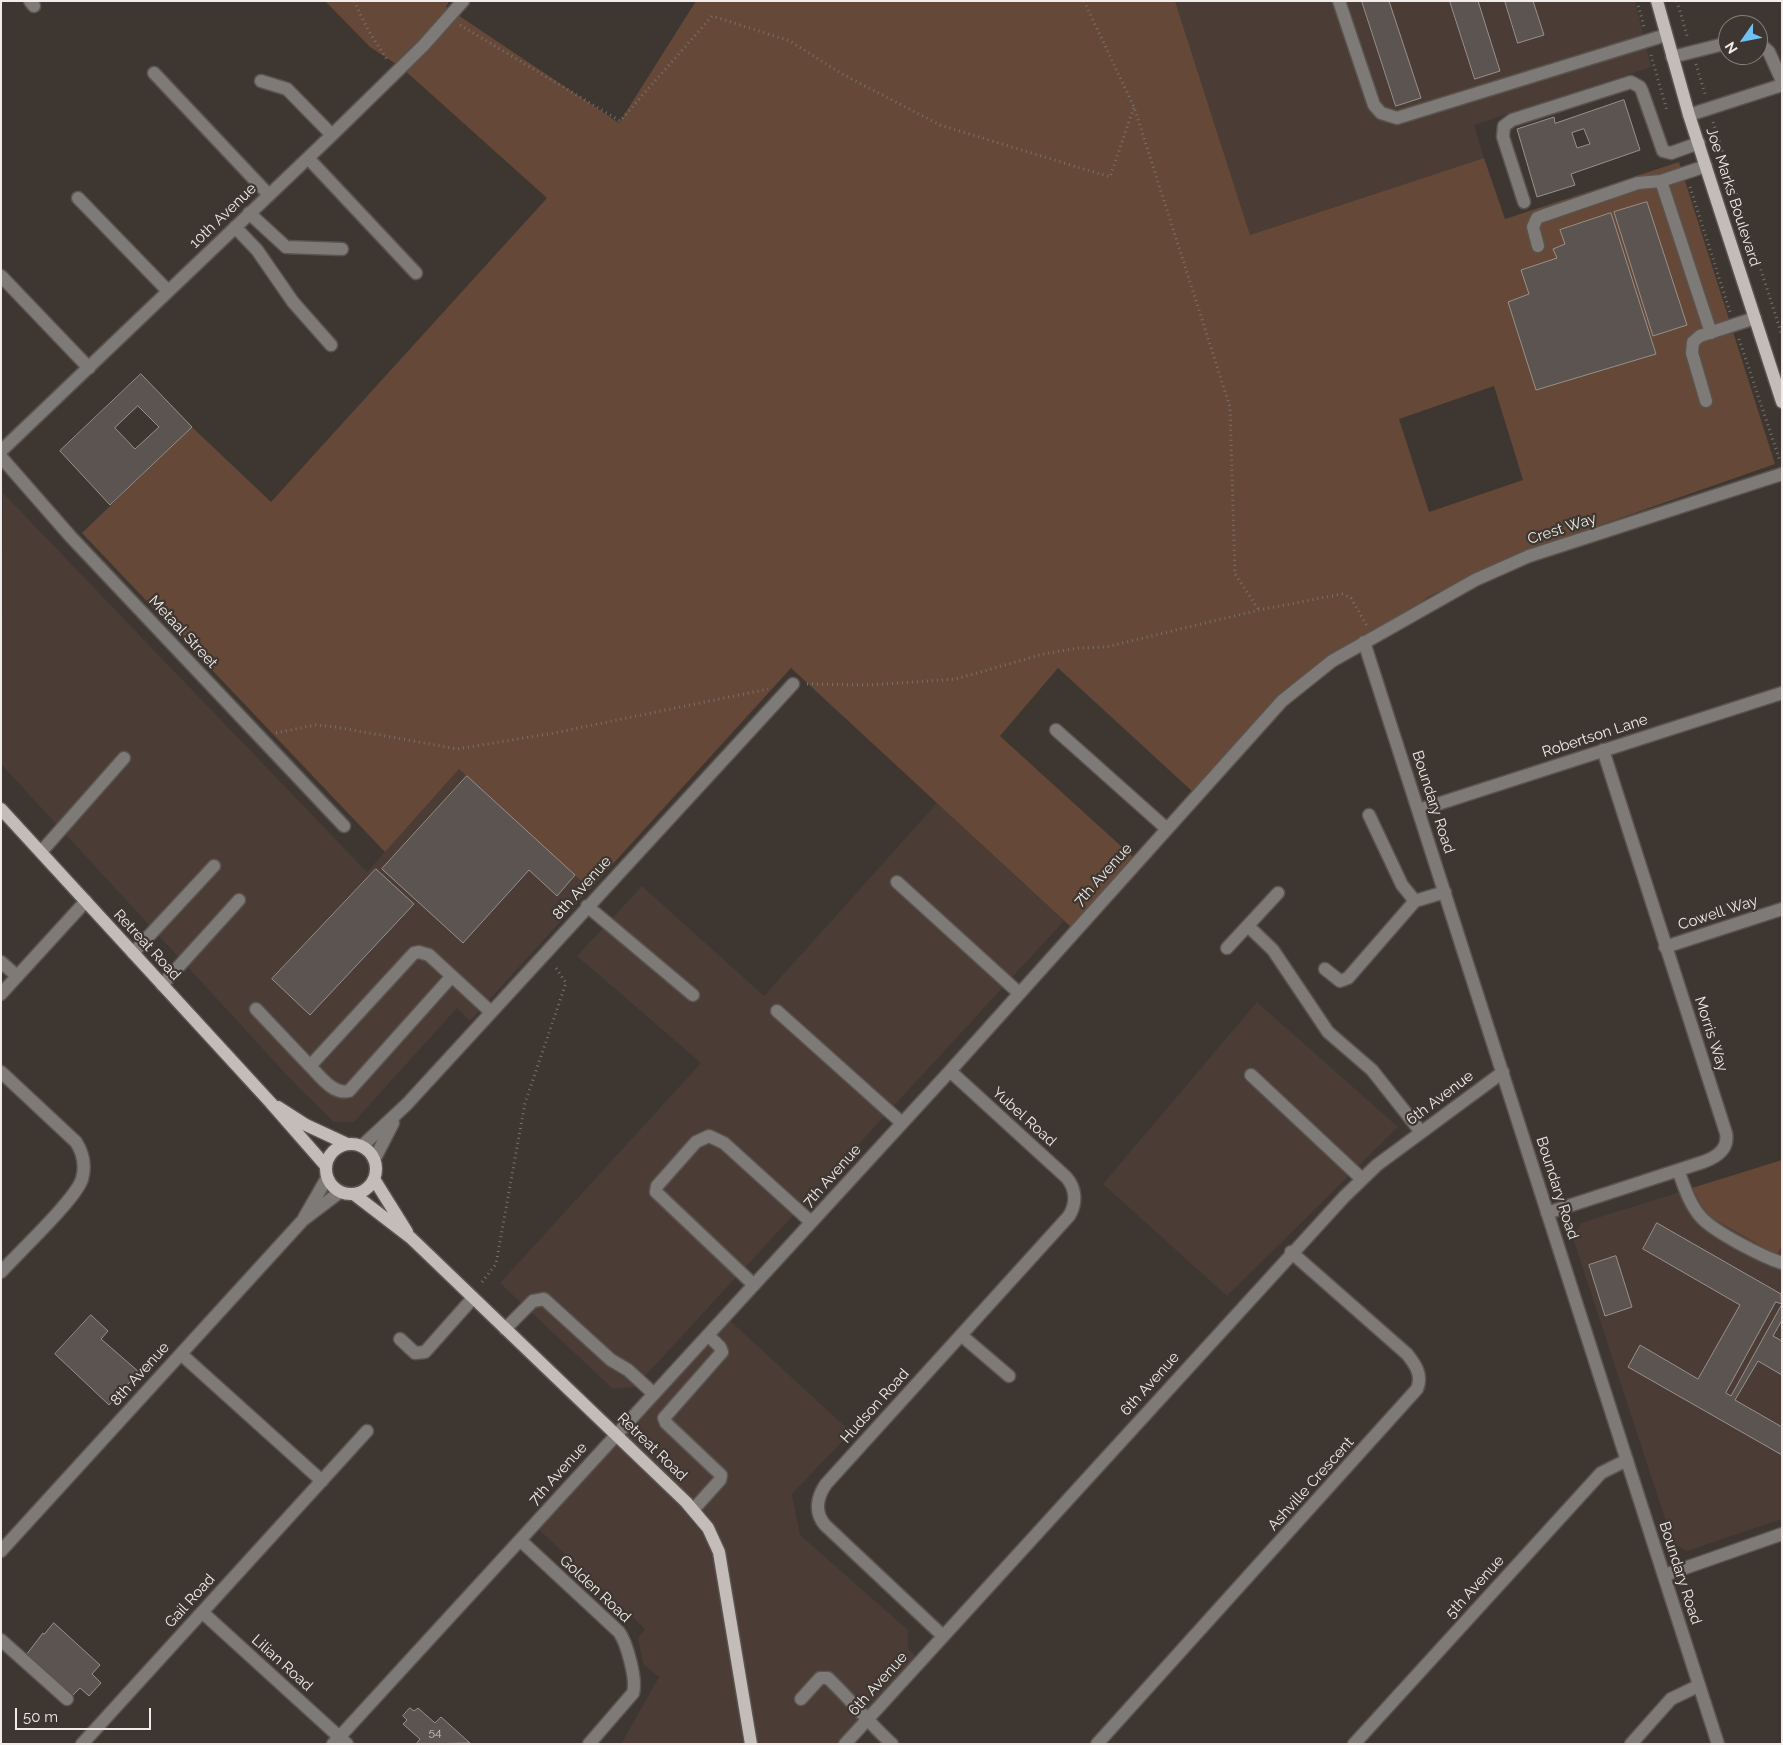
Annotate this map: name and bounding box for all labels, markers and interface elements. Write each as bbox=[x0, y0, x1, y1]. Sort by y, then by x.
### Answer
north arrow bbox=[1718, 15, 1768, 65]
text: N bbox=[1722, 39, 1741, 56]
street label: Joe Marks Boulevard bbox=[1702, 125, 1764, 269]
street label: 10th Avenue bbox=[186, 180, 260, 252]
street label: Crest Way bbox=[1525, 509, 1599, 549]
street label: Metaal Street bbox=[145, 592, 221, 672]
street label: Robertson Lane bbox=[1540, 710, 1650, 762]
street label: Boundary Road bbox=[1408, 748, 1458, 856]
street label: 7th Avenue bbox=[1070, 840, 1136, 910]
street label: 8th Avenue bbox=[549, 853, 615, 923]
street label: Cowell Way bbox=[1676, 892, 1760, 934]
street label: Retreat Road bbox=[110, 906, 184, 984]
street label: Morris Way bbox=[1690, 994, 1732, 1074]
street label: 6th Avenue bbox=[1403, 1067, 1477, 1129]
street label: Yubel Road bbox=[988, 1084, 1060, 1150]
street label: Boundary Road bbox=[1532, 1134, 1582, 1242]
street label: 7th Avenue bbox=[799, 1141, 865, 1211]
street label: 8th Avenue bbox=[107, 1339, 173, 1409]
street label: 6th Avenue bbox=[1117, 1349, 1183, 1419]
street label: Hudson Road bbox=[837, 1365, 913, 1447]
street label: Retreat Road bbox=[613, 1409, 691, 1485]
street label: Ashville Crescent bbox=[1264, 1433, 1358, 1535]
street label: 7th Avenue bbox=[525, 1439, 591, 1509]
street label: Boundary Road bbox=[1655, 1519, 1705, 1627]
street label: Golden Road bbox=[556, 1552, 634, 1626]
street label: 5th Avenue bbox=[1442, 1552, 1508, 1622]
street label: Gail Road bbox=[161, 1570, 219, 1632]
street label: Lilian Road bbox=[248, 1631, 316, 1695]
street label: 6th Avenue bbox=[845, 1649, 911, 1719]
scale bar bbox=[18, 1698, 154, 1730]
text: 50 m bbox=[23, 1708, 58, 1726]
house number: 54 bbox=[428, 1725, 442, 1739]

